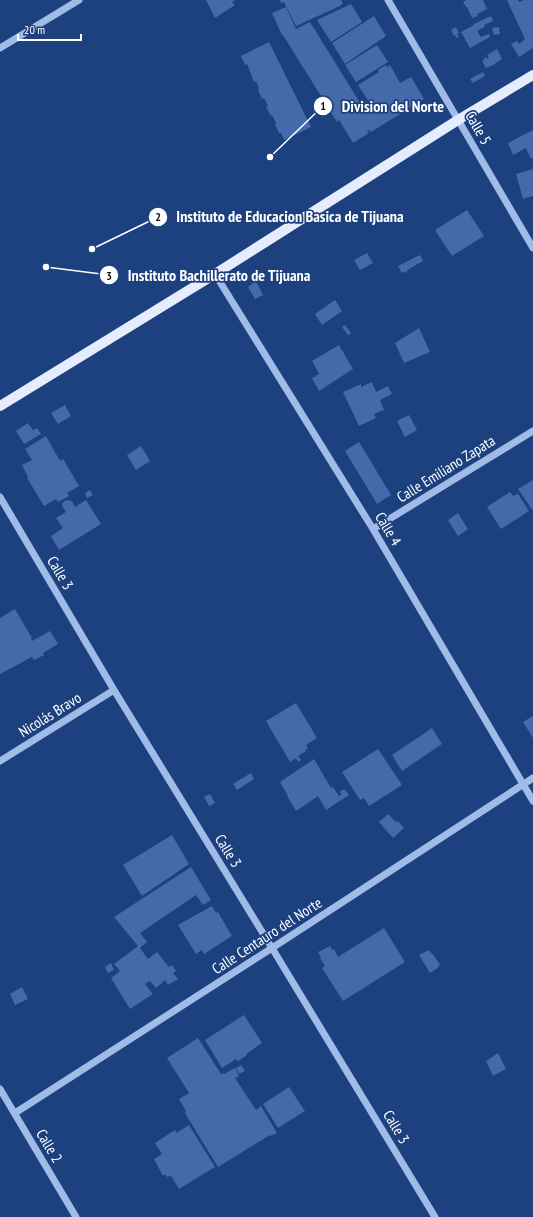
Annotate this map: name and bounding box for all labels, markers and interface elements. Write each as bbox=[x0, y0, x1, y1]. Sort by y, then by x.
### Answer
scale bar bbox=[18, 16, 81, 42]
text: 20 m bbox=[24, 22, 45, 37]
callout: Division del Norte bbox=[313, 92, 452, 120]
text: Division del Norte bbox=[342, 96, 444, 116]
text: 1 bbox=[320, 98, 326, 113]
street label: Calle 5 bbox=[461, 107, 496, 148]
callout: Instituto de Educacion Basica de Tijuana bbox=[148, 203, 412, 231]
text: Instituto de Educacion Basica de Tijuana bbox=[176, 206, 404, 226]
text: 2 bbox=[155, 209, 161, 224]
callout: Instituto Bachillerato de Tijuana bbox=[99, 261, 318, 289]
text: Instituto Bachillerato de Tijuana bbox=[128, 265, 311, 285]
text: 3 bbox=[106, 268, 112, 283]
street label: Calle Emiliano Zapata bbox=[393, 431, 498, 506]
street label: Calle 4 bbox=[371, 509, 406, 549]
street label: Calle 3 bbox=[43, 553, 78, 593]
street label: Nicolás Bravo bbox=[15, 688, 85, 741]
street label: Calle 3 bbox=[211, 831, 246, 871]
street label: Calle Centauro del Norte bbox=[208, 893, 325, 978]
street label: Calle 3 bbox=[379, 1107, 414, 1147]
street label: Calle 2 bbox=[32, 1126, 67, 1166]

